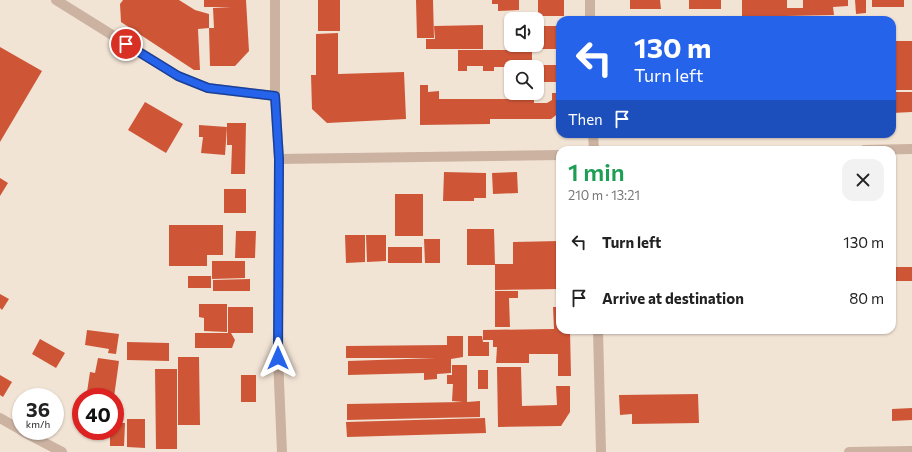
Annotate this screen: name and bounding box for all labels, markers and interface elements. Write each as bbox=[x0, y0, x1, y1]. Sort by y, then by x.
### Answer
map controls bbox=[504, 12, 544, 100]
button: sound bbox=[504, 12, 544, 52]
pin bbox=[109, 27, 143, 61]
text: 130 m bbox=[634, 30, 711, 64]
icon: left bbox=[568, 32, 620, 84]
icon: arrive bbox=[115, 33, 137, 55]
button: search bbox=[504, 60, 544, 100]
text: Turn left bbox=[634, 64, 703, 86]
icon: arrive bbox=[611, 108, 633, 130]
text: Then bbox=[568, 110, 603, 128]
text: 1 min bbox=[568, 157, 625, 186]
button: close bbox=[842, 159, 884, 201]
text: 210 m · 13:21 bbox=[568, 187, 640, 203]
icon: left bbox=[568, 231, 590, 253]
text: Turn left bbox=[602, 233, 661, 251]
text: 130 m bbox=[843, 233, 884, 251]
icon: arrive bbox=[568, 287, 590, 309]
text: Arrive at destination bbox=[602, 289, 744, 307]
text: 80 m bbox=[849, 289, 884, 307]
position arrow bbox=[257, 337, 299, 379]
speed limit sign: 40 bbox=[72, 388, 124, 440]
text: 36 bbox=[26, 397, 50, 421]
text: km/h bbox=[26, 418, 50, 430]

